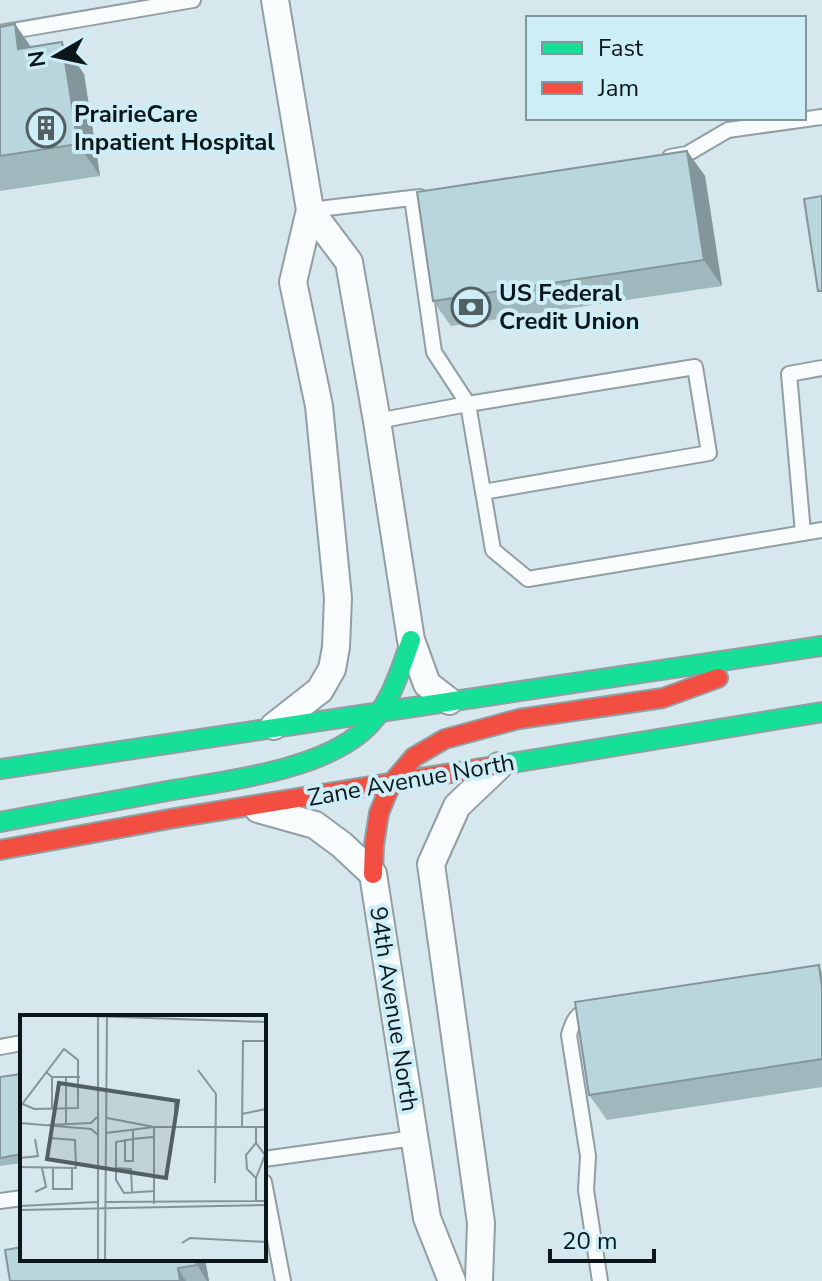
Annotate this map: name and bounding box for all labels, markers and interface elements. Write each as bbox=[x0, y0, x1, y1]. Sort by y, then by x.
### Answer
north arrow bbox=[16, 16, 96, 96]
legend bbox=[526, 16, 806, 120]
text: Fast bbox=[598, 32, 644, 64]
text: N bbox=[21, 48, 53, 69]
text: Jam bbox=[597, 72, 639, 104]
place label: PrairieCare Inpatient Hospital bbox=[74, 98, 275, 158]
building icon: PrairieCare Inpatient Hospital bbox=[25, 107, 67, 149]
place label: US Federal Credit Union bbox=[499, 277, 639, 337]
bank icon: US Federal Credit Union bbox=[450, 286, 492, 328]
street label: Zane Avenue North bbox=[305, 746, 517, 814]
street label: 94th Avenue North bbox=[362, 904, 426, 1114]
inset map bbox=[20, 1015, 266, 1261]
scale bar bbox=[550, 1213, 654, 1263]
text: 20 m bbox=[562, 1225, 618, 1257]

